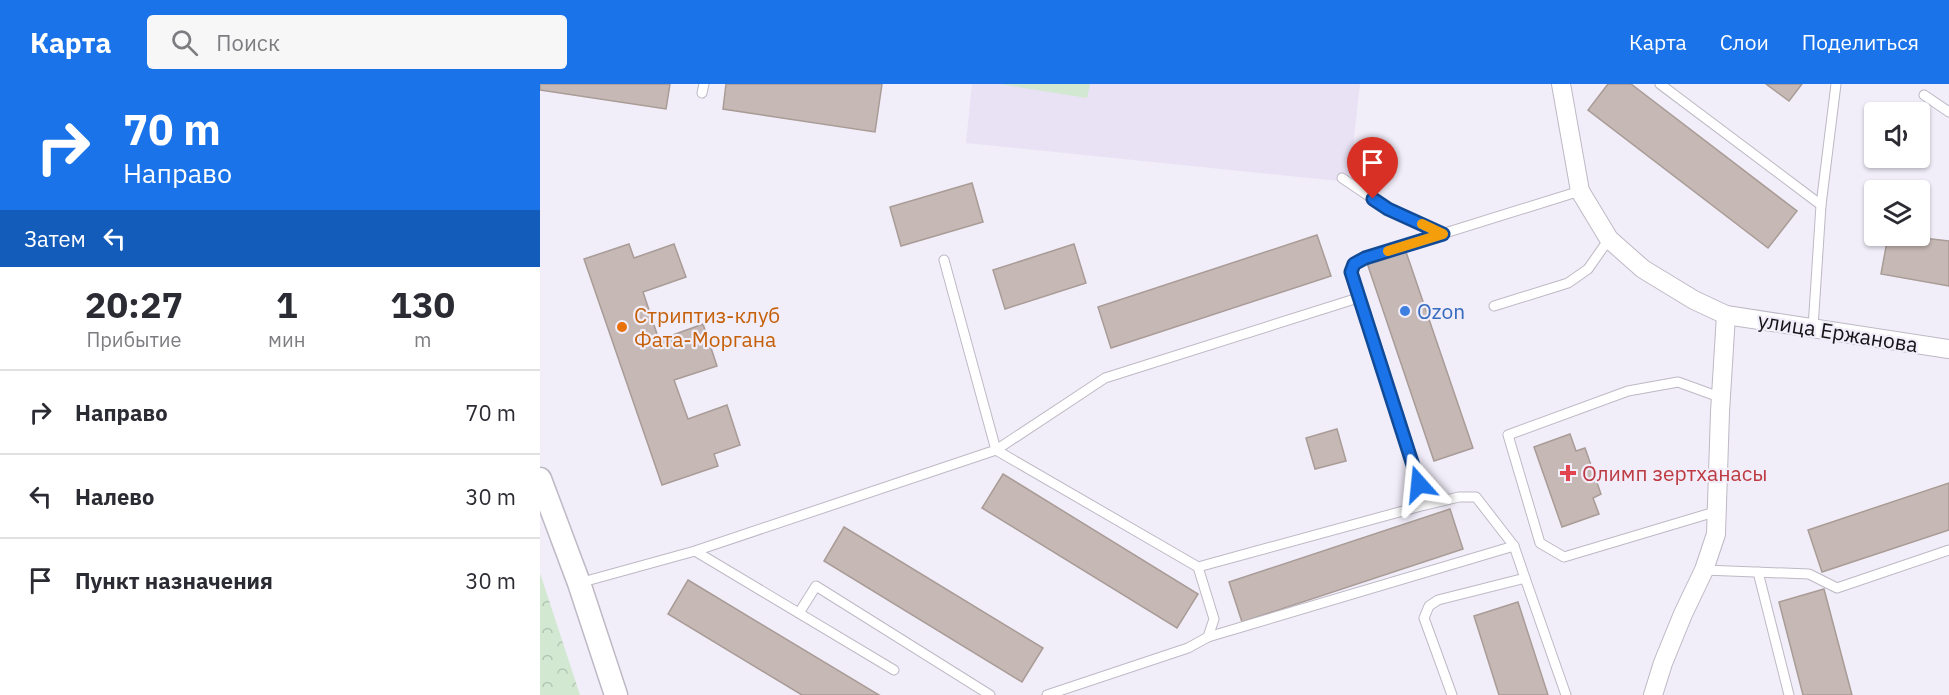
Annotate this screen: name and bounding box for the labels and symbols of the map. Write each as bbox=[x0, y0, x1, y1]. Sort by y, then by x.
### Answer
pin bbox=[1347, 137, 1398, 199]
place label: Ozon bbox=[1417, 297, 1465, 325]
place label: Стриптиз-клуб Фата-Моргана bbox=[634, 301, 780, 353]
marker: Ozon bbox=[1398, 304, 1412, 318]
street label: улица Ержанова bbox=[1756, 306, 1920, 358]
marker: Стриптиз-клуб Фата-Моргана bbox=[615, 320, 629, 334]
position arrow bbox=[1387, 452, 1451, 516]
place label: Олимп зертханасы bbox=[1582, 459, 1768, 487]
marker: Олимп зертханасы bbox=[1559, 464, 1577, 482]

